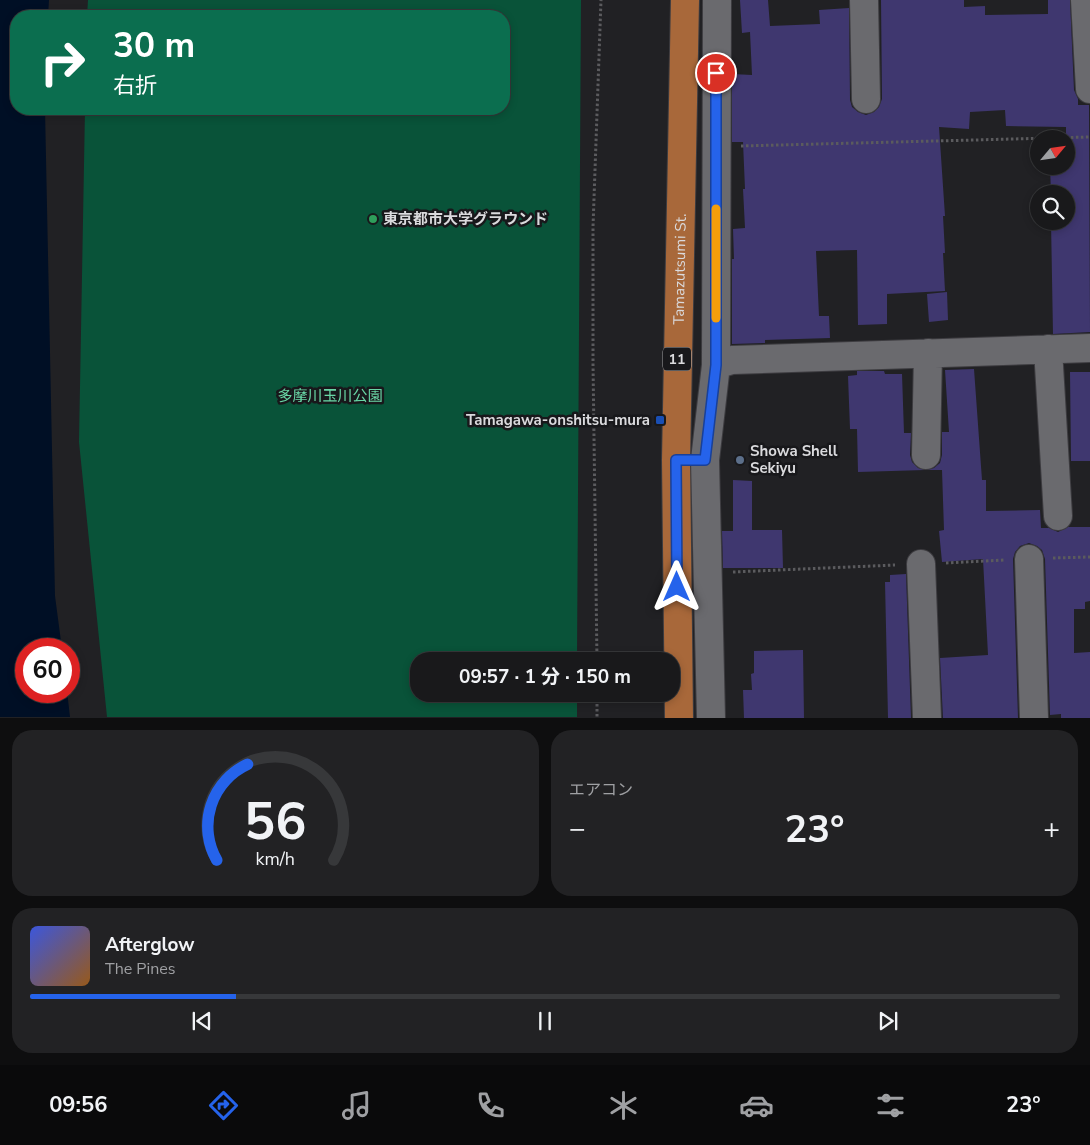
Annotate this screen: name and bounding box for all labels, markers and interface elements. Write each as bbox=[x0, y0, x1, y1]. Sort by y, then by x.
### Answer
text: 30 m bbox=[113, 22, 195, 69]
icon: right bbox=[30, 30, 95, 95]
pin bbox=[695, 52, 737, 94]
icon: arrive bbox=[702, 59, 730, 87]
text: 右折 bbox=[113, 71, 157, 101]
north arrow bbox=[1030, 130, 1075, 175]
map controls bbox=[1030, 130, 1075, 230]
button: search bbox=[1030, 185, 1075, 230]
place label: 東京都市大学グラウンド bbox=[383, 209, 548, 229]
marker: 東京都市大学グラウンド bbox=[367, 213, 379, 225]
street label: Tamazutsumi St. bbox=[669, 213, 691, 325]
road number: 11 bbox=[663, 348, 691, 370]
park label: 多摩川玉川公園 bbox=[277, 386, 383, 406]
place label: Tamagawa-onshitsu-mura bbox=[466, 410, 650, 430]
marker: Tamagawa-onshitsu-mura bbox=[654, 414, 666, 426]
place label: Showa Shell Sekiyu bbox=[750, 441, 838, 478]
marker: Showa Shell Sekiyu bbox=[734, 454, 746, 466]
position arrow bbox=[650, 560, 702, 612]
speed limit sign: 60 bbox=[15, 638, 80, 703]
text: 09:57 · 1 分 · 150 m bbox=[459, 664, 631, 690]
text: エアコン bbox=[569, 779, 633, 801]
text: 56 bbox=[244, 786, 307, 857]
text: 23° bbox=[784, 804, 845, 855]
text: − bbox=[569, 810, 586, 848]
text: + bbox=[1043, 810, 1060, 848]
text: km/h bbox=[256, 847, 295, 871]
text: Afterglow bbox=[105, 932, 195, 958]
text: The Pines bbox=[105, 958, 175, 980]
icon: previous bbox=[188, 1007, 216, 1035]
icon: pause bbox=[531, 1007, 559, 1035]
icon: next bbox=[874, 1007, 902, 1035]
icon: directions bbox=[206, 1088, 241, 1123]
icon: music bbox=[339, 1088, 374, 1123]
icon: phone bbox=[473, 1088, 508, 1123]
icon: climate bbox=[606, 1088, 641, 1123]
icon: car bbox=[739, 1088, 774, 1123]
icon: filters bbox=[873, 1088, 908, 1123]
text: 09:56 bbox=[49, 1090, 107, 1120]
text: 23° bbox=[1006, 1090, 1041, 1120]

